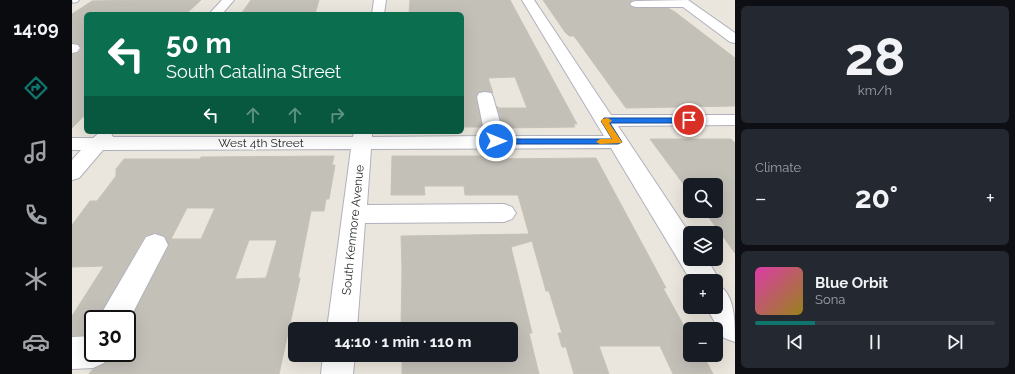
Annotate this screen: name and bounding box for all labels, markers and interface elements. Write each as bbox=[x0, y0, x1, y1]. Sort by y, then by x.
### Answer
text: 14:09 bbox=[13, 18, 59, 39]
text: 28 bbox=[845, 26, 905, 87]
text: 50 m bbox=[166, 27, 232, 60]
icon: left bbox=[100, 28, 152, 80]
text: South Catalina Street bbox=[166, 61, 341, 82]
icon: directions bbox=[22, 74, 50, 102]
text: km/h bbox=[858, 83, 892, 98]
pin bbox=[672, 103, 706, 137]
icon: left bbox=[200, 104, 222, 126]
icon: ahead bbox=[242, 104, 264, 126]
icon: ahead bbox=[284, 104, 306, 126]
icon: right bbox=[326, 104, 348, 126]
icon: arrive bbox=[678, 109, 700, 131]
position arrow bbox=[475, 120, 517, 162]
street label: West 4th Street bbox=[218, 136, 304, 150]
icon: music bbox=[22, 138, 50, 166]
text: Climate bbox=[755, 160, 801, 175]
street label: South Kenmore Avenue bbox=[339, 164, 367, 296]
map controls bbox=[683, 178, 723, 362]
button: search bbox=[683, 178, 723, 218]
text: 20° bbox=[855, 180, 898, 215]
text: − bbox=[755, 185, 767, 211]
text: + bbox=[986, 185, 995, 211]
icon: phone bbox=[22, 201, 50, 229]
button: layers bbox=[683, 226, 723, 266]
icon: climate bbox=[22, 265, 50, 293]
button: + bbox=[683, 274, 723, 314]
text: Blue Orbit bbox=[815, 274, 888, 292]
text: Sona bbox=[815, 292, 845, 307]
speed limit sign: 30 bbox=[84, 310, 136, 362]
button: − bbox=[683, 322, 723, 362]
icon: car bbox=[22, 328, 50, 356]
icon: previous bbox=[784, 331, 806, 353]
icon: pause bbox=[864, 331, 886, 353]
icon: next bbox=[944, 331, 966, 353]
text: 14:10 · 1 min · 110 m bbox=[335, 333, 471, 351]

